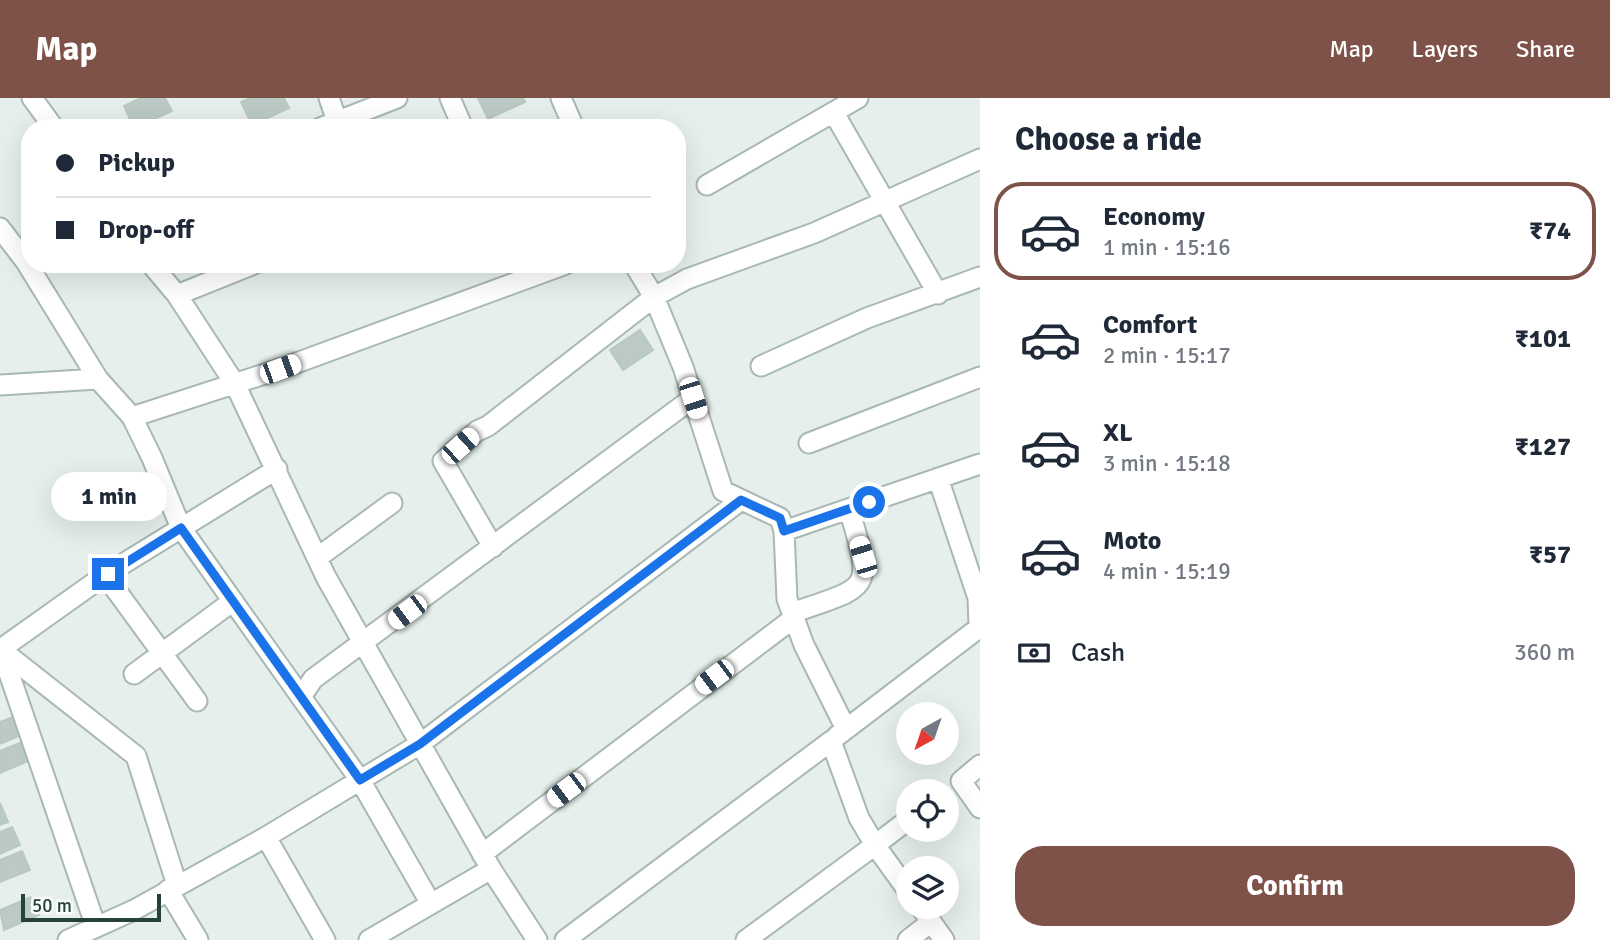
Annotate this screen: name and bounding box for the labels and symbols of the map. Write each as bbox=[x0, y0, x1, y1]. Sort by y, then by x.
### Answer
car bbox=[257, 352, 304, 386]
car bbox=[677, 375, 710, 421]
car bbox=[438, 424, 483, 468]
callout: 1 min bbox=[50, 472, 166, 522]
route start bbox=[853, 486, 885, 518]
car bbox=[847, 534, 880, 580]
route end bbox=[92, 558, 124, 590]
car bbox=[384, 591, 431, 633]
car bbox=[691, 656, 738, 698]
north arrow bbox=[896, 702, 959, 765]
car bbox=[543, 769, 590, 811]
scale bar bbox=[21, 891, 161, 923]

